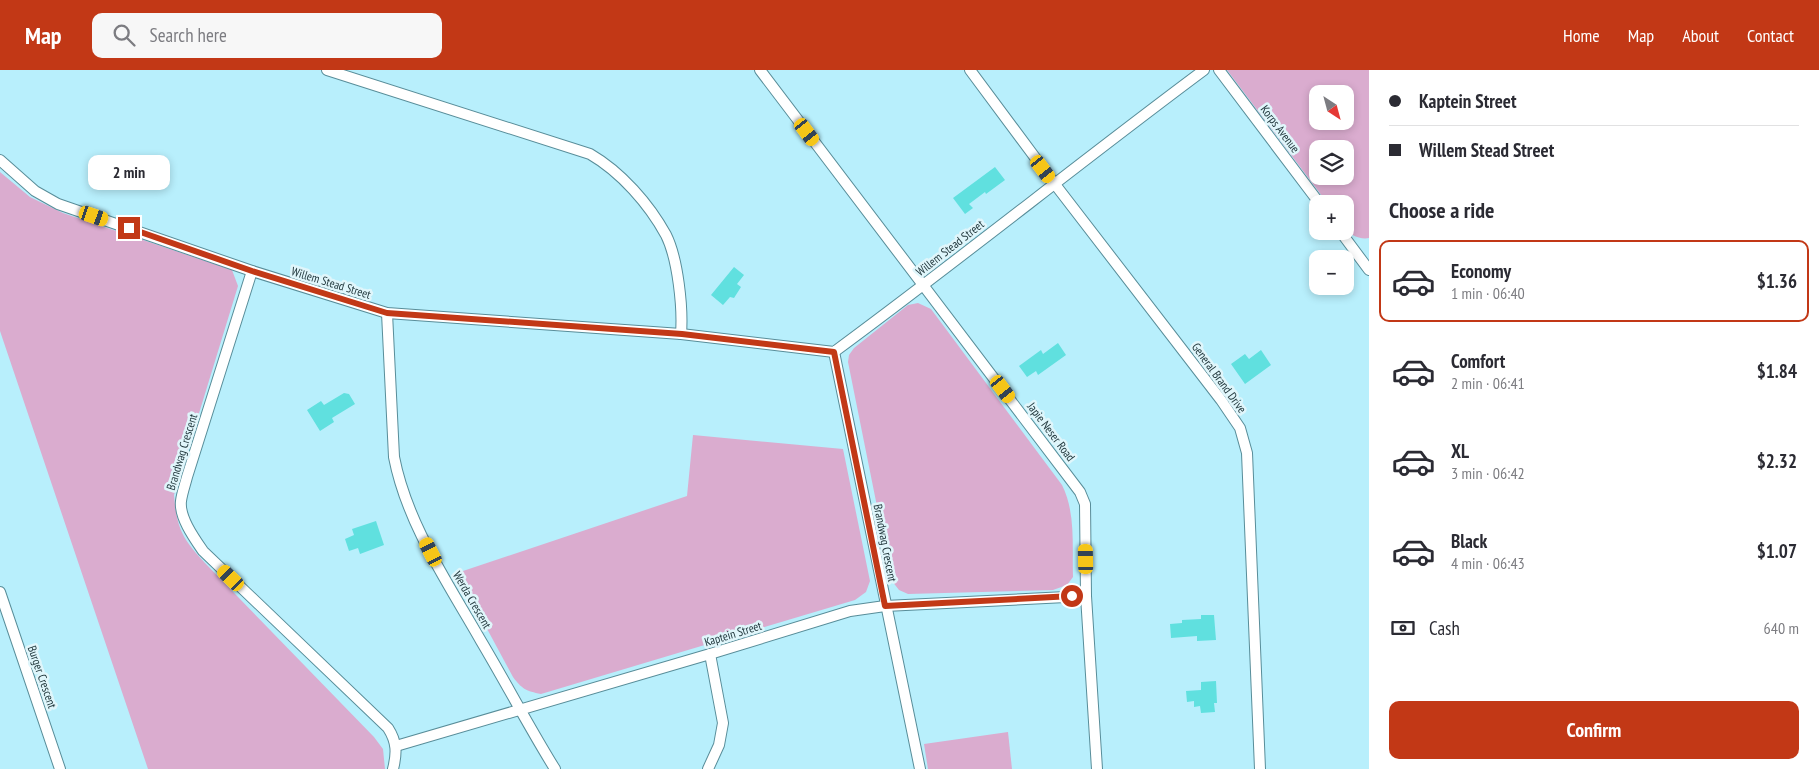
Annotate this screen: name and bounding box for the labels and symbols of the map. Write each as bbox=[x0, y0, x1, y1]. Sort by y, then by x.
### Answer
north arrow bbox=[1309, 85, 1354, 130]
street label: Korps Avenue bbox=[1258, 102, 1303, 156]
car bbox=[791, 116, 822, 148]
car bbox=[1027, 153, 1058, 185]
callout: 2 min bbox=[88, 156, 170, 190]
car bbox=[77, 204, 110, 228]
street label: Willem Stead Street bbox=[913, 216, 987, 279]
route end bbox=[118, 217, 140, 239]
street label: Willem Stead Street bbox=[290, 263, 373, 302]
street label: General Brand Drive bbox=[1189, 340, 1250, 416]
car bbox=[987, 373, 1018, 405]
street label: Japie Neser Road bbox=[1024, 399, 1078, 464]
street label: Brandwag Crescent bbox=[163, 411, 200, 492]
street label: Brandwag Crescent bbox=[871, 503, 901, 584]
car bbox=[417, 535, 444, 569]
car bbox=[1078, 544, 1093, 574]
car bbox=[214, 562, 247, 594]
street label: Werda Crescent bbox=[450, 568, 495, 632]
route start bbox=[1061, 585, 1083, 607]
street label: Kaptein Street bbox=[702, 618, 764, 649]
street label: Burger Crescent bbox=[25, 643, 60, 711]

